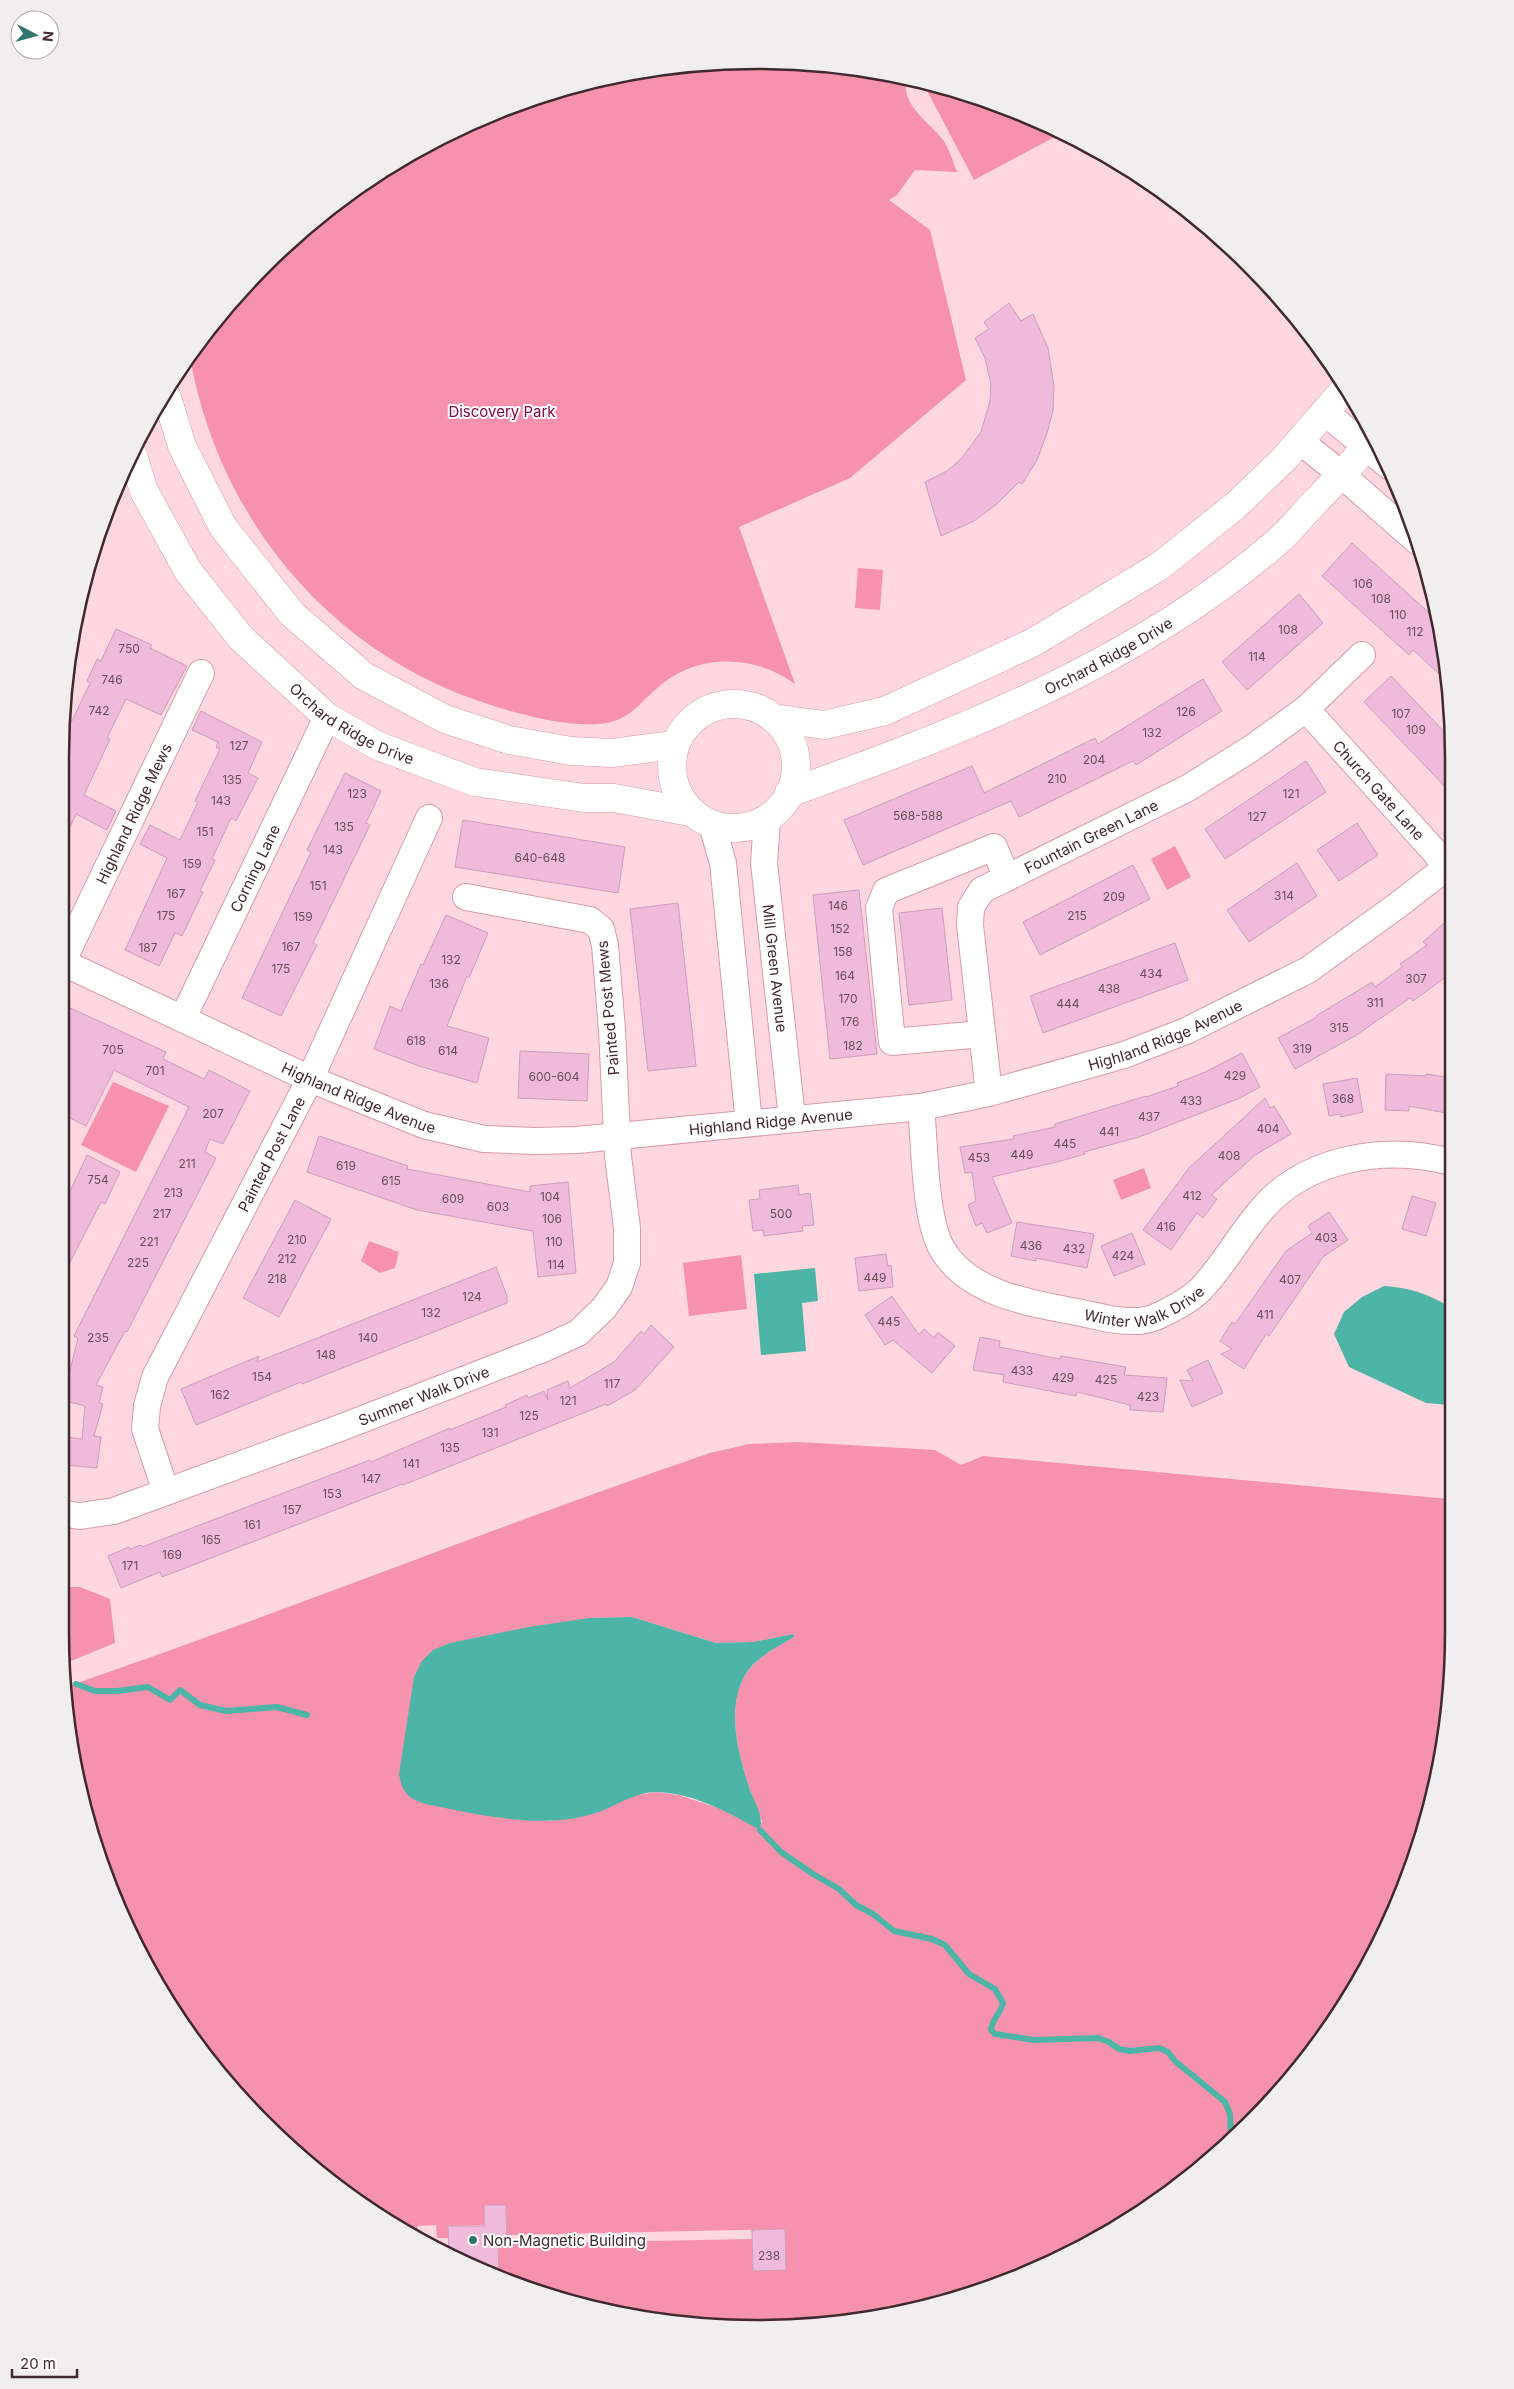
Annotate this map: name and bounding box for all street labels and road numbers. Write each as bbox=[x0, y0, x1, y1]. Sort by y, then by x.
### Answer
street label: Orchard Ridge Drive bbox=[1041, 613, 1176, 698]
street label: Orchard Ridge Drive bbox=[286, 678, 417, 768]
street label: Church Gate Lane bbox=[1329, 736, 1429, 844]
street label: Highland Ridge Mews bbox=[92, 740, 176, 887]
street label: Fountain Green Lane bbox=[1021, 795, 1161, 877]
street label: Corning Lane bbox=[226, 821, 284, 915]
street label: Mill Green Avenue bbox=[759, 903, 792, 1033]
street label: Painted Post Mews bbox=[593, 940, 623, 1076]
street label: Highland Ridge Avenue bbox=[1086, 995, 1245, 1074]
street label: Highland Ridge Avenue bbox=[279, 1058, 437, 1137]
street label: Painted Post Lane bbox=[233, 1093, 309, 1215]
street label: Highland Ridge Avenue bbox=[688, 1104, 854, 1139]
street label: Winter Walk Drive bbox=[1083, 1281, 1208, 1331]
street label: Summer Walk Drive bbox=[355, 1361, 492, 1430]

